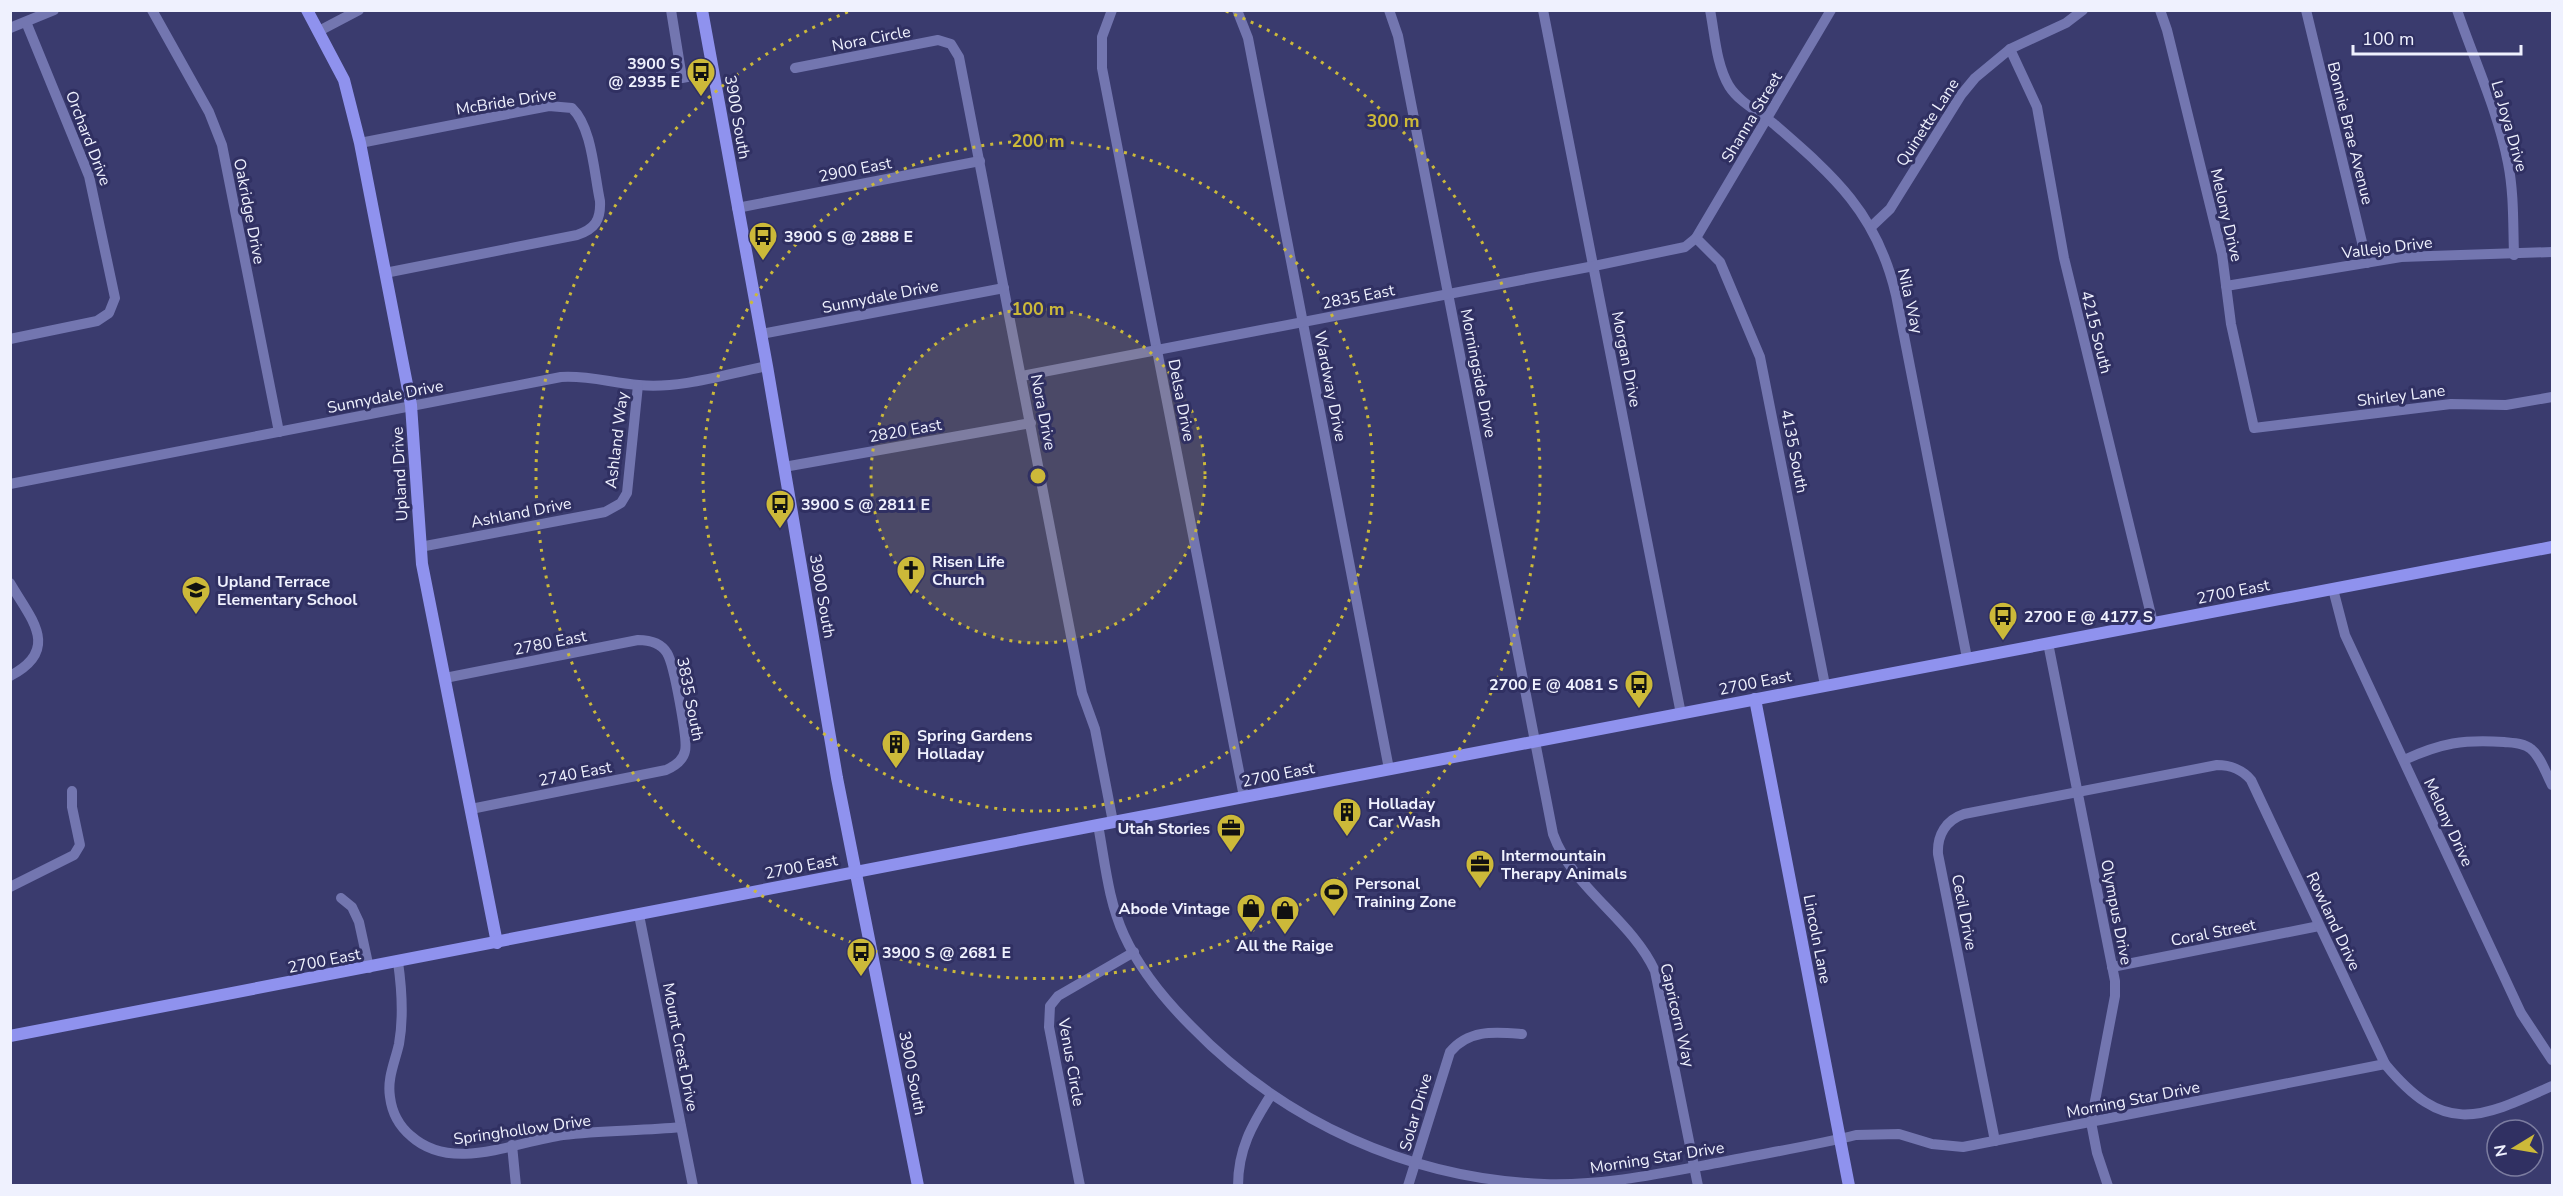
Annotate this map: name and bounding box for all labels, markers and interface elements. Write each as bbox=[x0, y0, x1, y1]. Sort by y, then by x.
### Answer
scale bar bbox=[2353, 18, 2521, 56]
street label: Nora Circle bbox=[830, 21, 912, 57]
text: 100 m bbox=[2362, 27, 2414, 51]
place label: 3900 S @ 2935 E bbox=[608, 53, 680, 93]
bus stop icon: 3900 S @ 2935 E bbox=[685, 56, 717, 98]
street label: Bonnie Brae Avenue bbox=[2322, 60, 2378, 207]
street label: Shanna Street bbox=[1716, 68, 1788, 167]
street label: 3900 South bbox=[719, 73, 755, 161]
street label: Quinette Lane bbox=[1891, 74, 1965, 171]
street label: La Joya Drive bbox=[2486, 78, 2533, 174]
street label: McBride Drive bbox=[454, 83, 558, 121]
street label: Orchard Drive bbox=[60, 88, 116, 189]
text: 300 m bbox=[1366, 109, 1420, 133]
text: 200 m bbox=[1011, 129, 1065, 153]
street label: 2900 East bbox=[817, 152, 894, 188]
street label: Oakridge Drive bbox=[228, 156, 270, 266]
street label: Melony Drive bbox=[2205, 166, 2247, 264]
bus stop icon: 3900 S @ 2888 E bbox=[747, 220, 779, 262]
place label: 3900 S @ 2888 E bbox=[784, 226, 913, 248]
street label: Vallejo Drive bbox=[2340, 232, 2434, 265]
street label: Nila Way bbox=[1892, 266, 1928, 337]
street label: Sunnydale Drive bbox=[820, 275, 940, 319]
street label: 2835 East bbox=[1320, 279, 1397, 315]
street label: 4215 South bbox=[2075, 288, 2117, 376]
text: 100 m bbox=[1011, 297, 1065, 321]
street label: Morningside Drive bbox=[1455, 307, 1501, 440]
street label: Morgan Drive bbox=[1606, 309, 1646, 409]
street label: Wardway Drive bbox=[1309, 329, 1352, 443]
street label: Delsa Drive bbox=[1162, 357, 1200, 443]
street label: Nora Drive bbox=[1025, 372, 1061, 452]
street label: Sunnydale Drive bbox=[325, 375, 445, 419]
street label: Shirley Lane bbox=[2356, 380, 2446, 412]
street label: Ashland Way bbox=[600, 390, 634, 490]
street label: 4135 South bbox=[1775, 407, 1813, 495]
street label: 2820 East bbox=[867, 414, 944, 448]
street label: Upland Drive bbox=[387, 426, 413, 522]
centre of rings bbox=[1028, 466, 1048, 486]
bus stop icon: 3900 S @ 2811 E bbox=[764, 488, 796, 530]
street label: Ashland Drive bbox=[469, 492, 573, 534]
place label: 3900 S @ 2811 E bbox=[801, 494, 930, 516]
place label: Risen Life Church bbox=[932, 551, 1005, 591]
street label: 3900 South bbox=[804, 552, 840, 640]
church icon: Risen Life Church bbox=[895, 554, 927, 596]
place label: Upland Terrace Elementary School bbox=[217, 571, 357, 611]
school or university icon: Upland Terrace Elementary School bbox=[180, 574, 212, 616]
street label: 2700 East bbox=[2195, 574, 2272, 610]
bus stop icon: 2700 E @ 4177 S bbox=[1987, 600, 2019, 642]
place label: 2700 E @ 4177 S bbox=[2024, 606, 2153, 628]
street label: 2780 East bbox=[512, 625, 589, 661]
street label: 3835 South bbox=[671, 655, 709, 743]
street label: 2700 East bbox=[1717, 665, 1794, 701]
bus stop icon: 2700 E @ 4081 S bbox=[1623, 668, 1655, 710]
place label: 2700 E @ 4081 S bbox=[1489, 674, 1618, 696]
place label: Spring Gardens Holladay bbox=[917, 725, 1033, 765]
building icon: Spring Gardens Holladay bbox=[880, 728, 912, 770]
street label: 2740 East bbox=[537, 756, 614, 792]
street label: 2700 East bbox=[1240, 757, 1317, 793]
street label: Melony Drive bbox=[2418, 775, 2478, 870]
place label: Holladay Car Wash bbox=[1368, 793, 1441, 833]
building icon: Holladay Car Wash bbox=[1331, 796, 1363, 838]
office icon: Utah Stories bbox=[1215, 812, 1247, 854]
place label: Utah Stories bbox=[1117, 818, 1210, 840]
place label: Intermountain Therapy Animals bbox=[1501, 845, 1627, 885]
office icon: Intermountain Therapy Animals bbox=[1464, 848, 1496, 890]
street label: 2700 East bbox=[763, 849, 840, 885]
street label: Olympus Drive bbox=[2095, 858, 2137, 967]
street label: Rowland Drive bbox=[2301, 869, 2366, 974]
street label: Cecil Drive bbox=[1946, 872, 1982, 952]
place label: Personal Training Zone bbox=[1355, 873, 1457, 913]
sports icon: Personal Training Zone bbox=[1318, 876, 1350, 918]
shop icon: Abode Vintage bbox=[1235, 892, 1267, 934]
street label: Lincoln Lane bbox=[1798, 893, 1836, 986]
shop icon: All the Raige bbox=[1269, 894, 1301, 936]
place label: Abode Vintage bbox=[1119, 898, 1230, 920]
street label: Coral Street bbox=[2169, 914, 2258, 952]
place label: All the Raige bbox=[1237, 935, 1334, 957]
bus stop icon: 3900 S @ 2681 E bbox=[845, 936, 877, 978]
place label: 3900 S @ 2681 E bbox=[882, 942, 1011, 964]
street label: 2700 East bbox=[286, 943, 363, 979]
street label: Capricorn Way bbox=[1654, 961, 1700, 1070]
street label: Mount Crest Drive bbox=[657, 981, 703, 1113]
street label: Venus Circle bbox=[1052, 1015, 1090, 1108]
street label: 3900 South bbox=[893, 1029, 931, 1117]
street label: Solar Drive bbox=[1394, 1071, 1438, 1154]
street label: Morning Star Drive bbox=[2065, 1076, 2202, 1124]
street label: Springhollow Drive bbox=[452, 1109, 592, 1151]
north arrow bbox=[2485, 1118, 2545, 1178]
street label: Morning Star Drive bbox=[1589, 1137, 1726, 1179]
text: N bbox=[2489, 1143, 2513, 1159]

